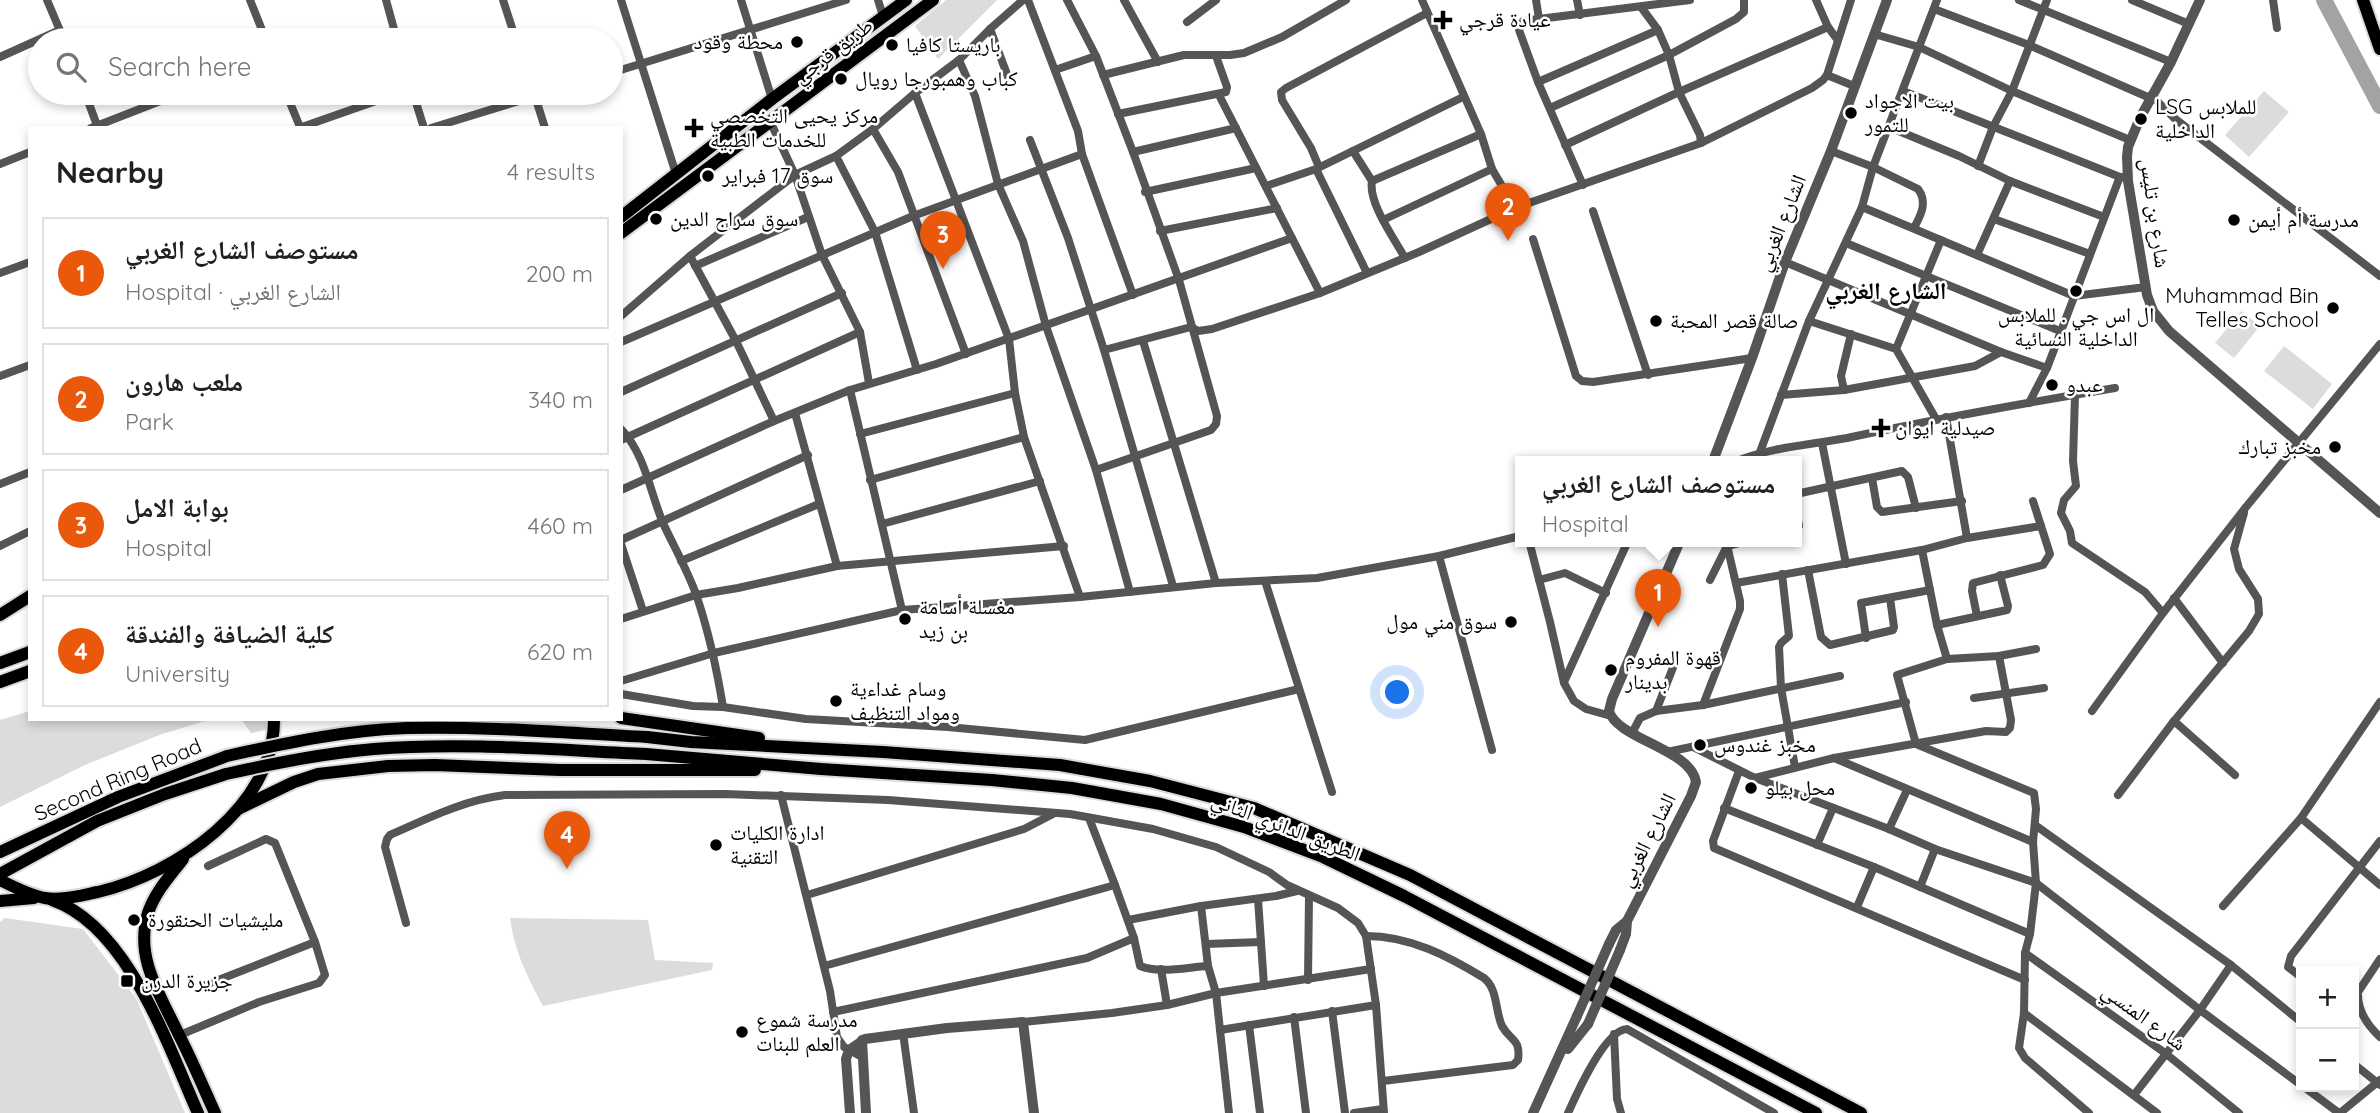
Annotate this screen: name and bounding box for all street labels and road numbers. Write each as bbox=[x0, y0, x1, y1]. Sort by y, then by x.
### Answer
street label: طريق قرجي bbox=[787, 12, 880, 92]
street label: شارع بن تليس bbox=[2134, 156, 2177, 270]
street label: الشارع الغربي bbox=[1749, 170, 1815, 276]
street label: Second Ring Road bbox=[30, 732, 205, 826]
street label: الطريق الدائري الثاني bbox=[1207, 786, 1365, 870]
street label: الشارع الغربي bbox=[1611, 788, 1685, 893]
street label: شارع المنسي bbox=[2095, 977, 2192, 1059]

